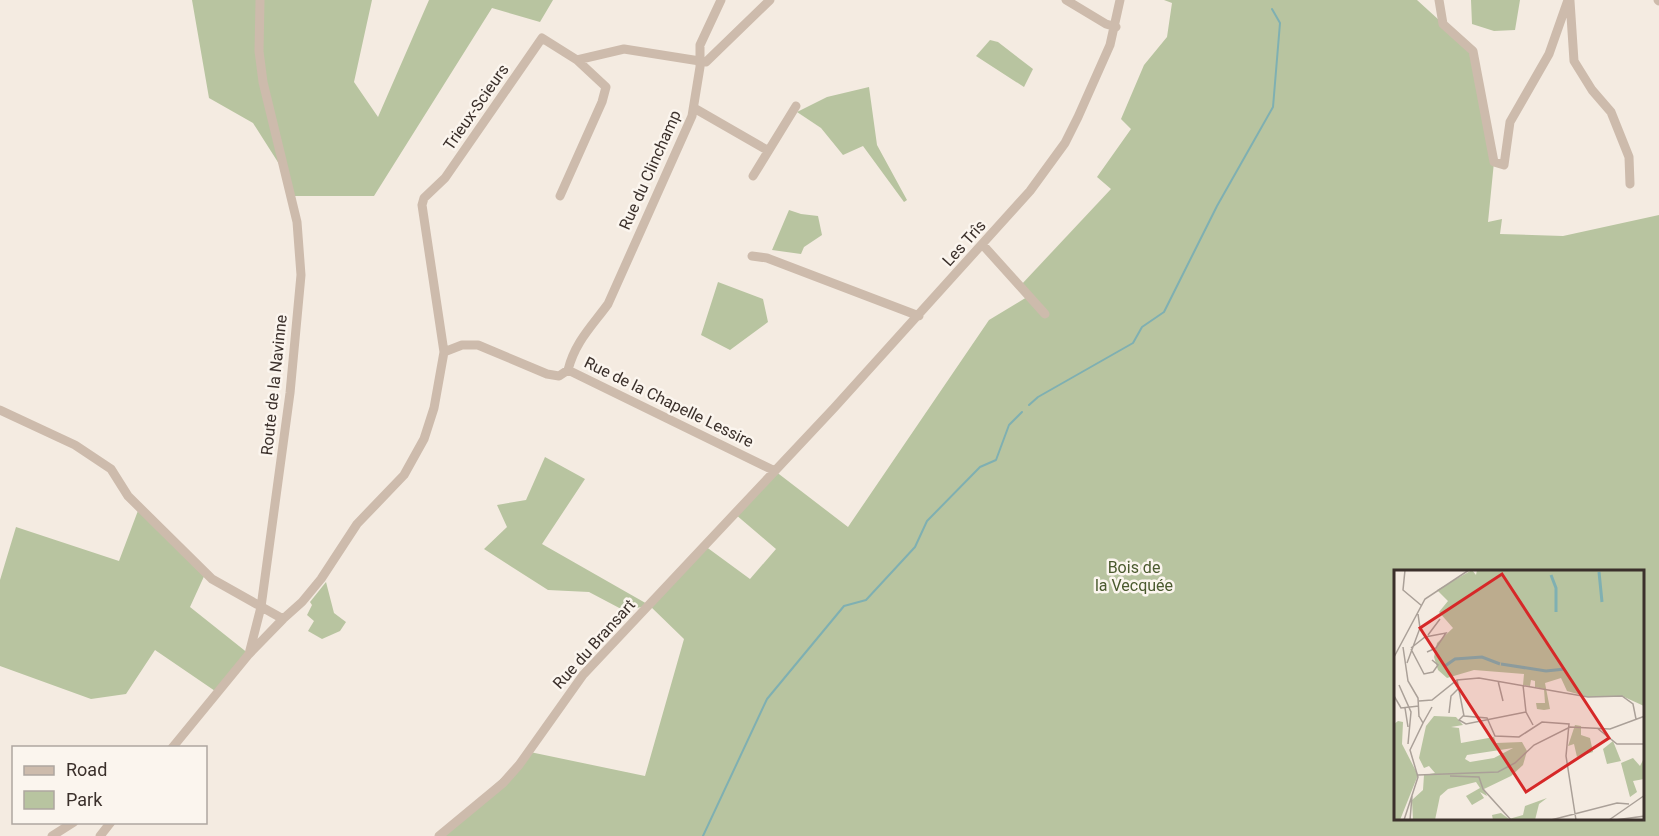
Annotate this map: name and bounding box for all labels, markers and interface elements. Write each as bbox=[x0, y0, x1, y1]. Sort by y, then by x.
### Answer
street label: Trieux-Scieurs bbox=[439, 60, 513, 154]
street label: Rue du Clinchamp bbox=[615, 107, 685, 233]
street label: Les Trîs bbox=[938, 216, 990, 270]
street label: Route de la Navinne bbox=[257, 314, 291, 456]
street label: Rue de la Chapelle Lessire bbox=[581, 353, 757, 451]
park label: Bois de la Vecquée bbox=[1095, 558, 1173, 595]
inset map bbox=[1394, 570, 1644, 821]
street label: Rue du Bransart bbox=[549, 595, 639, 693]
legend bbox=[12, 746, 207, 824]
text: Road bbox=[66, 759, 107, 780]
text: Park bbox=[66, 789, 103, 810]

